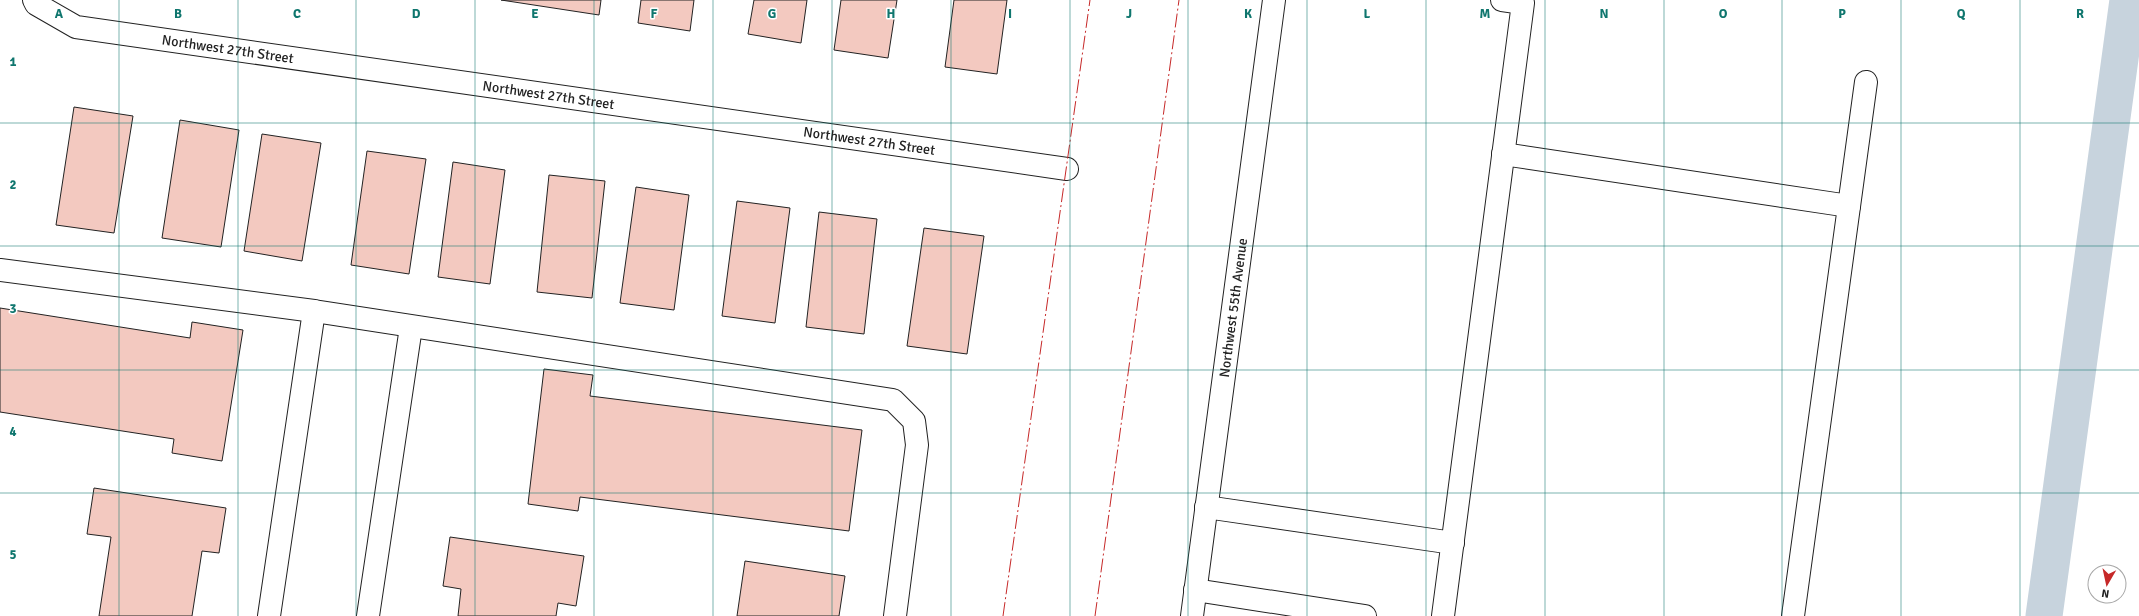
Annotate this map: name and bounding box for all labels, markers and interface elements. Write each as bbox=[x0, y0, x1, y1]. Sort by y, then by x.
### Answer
text: A bbox=[55, 6, 64, 22]
text: B bbox=[174, 6, 182, 22]
text: C bbox=[293, 6, 301, 22]
text: D bbox=[412, 6, 421, 22]
text: E bbox=[531, 6, 539, 22]
text: F bbox=[651, 6, 658, 22]
text: G bbox=[768, 6, 776, 22]
text: H bbox=[887, 6, 895, 22]
text: I bbox=[1008, 6, 1012, 22]
text: J bbox=[1126, 6, 1132, 22]
text: K bbox=[1244, 6, 1252, 22]
text: L bbox=[1364, 6, 1371, 22]
text: M bbox=[1480, 6, 1491, 22]
text: N bbox=[1599, 6, 1609, 22]
text: O bbox=[1719, 6, 1728, 22]
text: P bbox=[1838, 6, 1846, 22]
text: Q bbox=[1957, 6, 1966, 22]
text: R bbox=[2076, 6, 2084, 22]
street label: Northwest 27th Street bbox=[161, 31, 295, 67]
text: 1 bbox=[9, 54, 17, 70]
street label: Northwest 27th Street bbox=[481, 77, 616, 113]
street label: Northwest 27th Street bbox=[802, 123, 936, 159]
text: 2 bbox=[9, 177, 17, 193]
street label: Northwest 55th Avenue bbox=[1216, 237, 1251, 378]
text: 3 bbox=[9, 301, 17, 317]
text: 4 bbox=[9, 424, 17, 440]
text: 5 bbox=[9, 547, 17, 563]
north arrow bbox=[2087, 564, 2127, 604]
text: N bbox=[2101, 586, 2110, 600]

